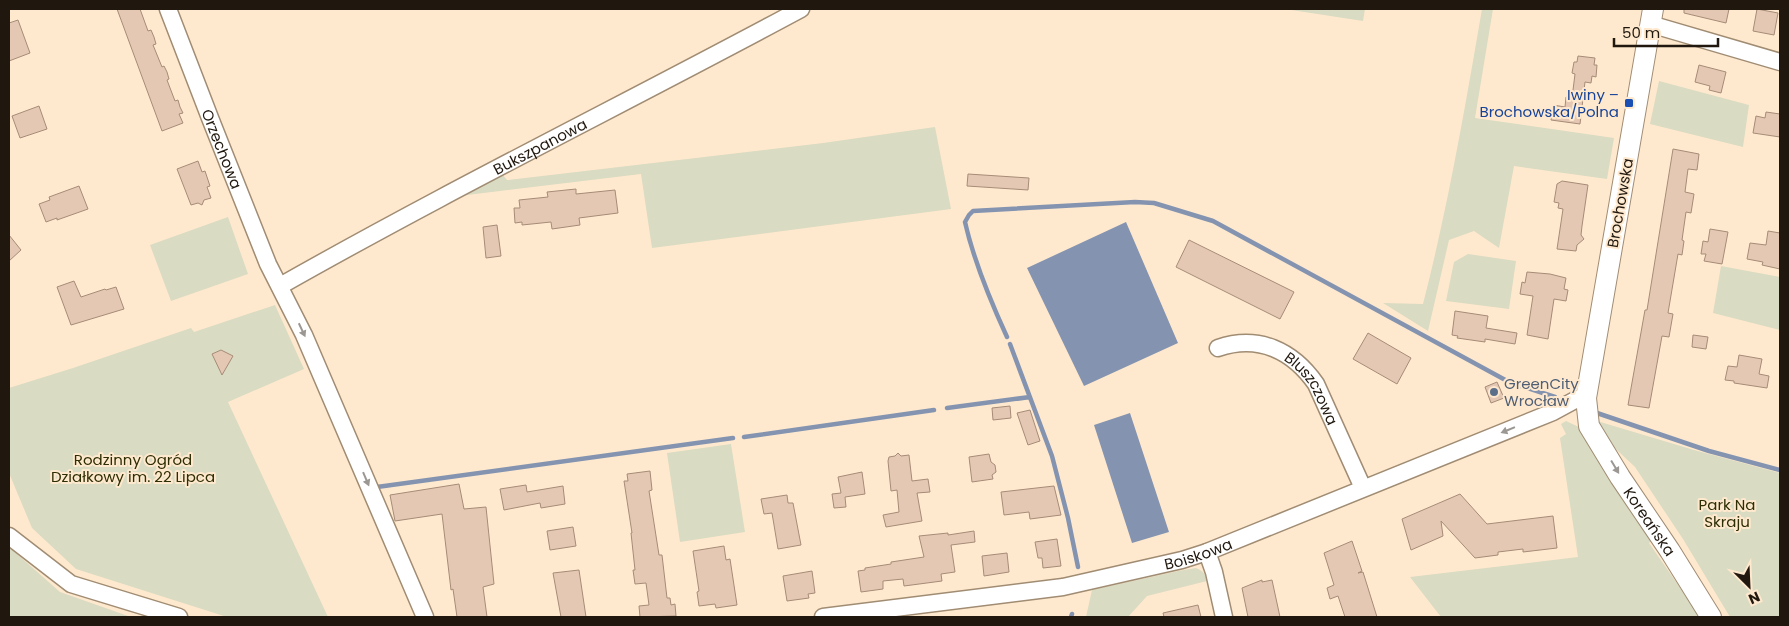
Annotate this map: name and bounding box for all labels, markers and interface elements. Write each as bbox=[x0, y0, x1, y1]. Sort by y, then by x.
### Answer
scale bar bbox=[1614, 15, 1718, 47]
text: 50 m bbox=[1622, 22, 1660, 43]
place label: Iwiny – Brochowska/Polna bbox=[1479, 84, 1619, 122]
marker: Iwiny – Brochowska/Polna bbox=[1623, 97, 1635, 109]
street label: Orzechowa bbox=[197, 106, 248, 192]
street label: Bukszpanowa bbox=[489, 113, 590, 179]
street label: Brochowska bbox=[1602, 157, 1638, 249]
one-way arrow bbox=[298, 323, 306, 337]
street label: Bluszczowa bbox=[1281, 346, 1344, 428]
place label: GreenCity Wrocław bbox=[1504, 373, 1579, 411]
marker: GreenCity Wrocław bbox=[1488, 386, 1500, 398]
one-way arrow bbox=[1500, 426, 1515, 434]
park label: Rodzinny Ogród Działkowy im. 22 Lipca bbox=[51, 449, 215, 487]
one-way arrow bbox=[1610, 461, 1619, 474]
one-way arrow bbox=[362, 472, 370, 486]
street label: Koreańska bbox=[1619, 483, 1681, 560]
park label: Park Na Skraju bbox=[1699, 494, 1755, 532]
street label: Boiskowa bbox=[1162, 533, 1235, 574]
north arrow bbox=[1724, 561, 1774, 611]
text: N bbox=[1745, 587, 1763, 609]

